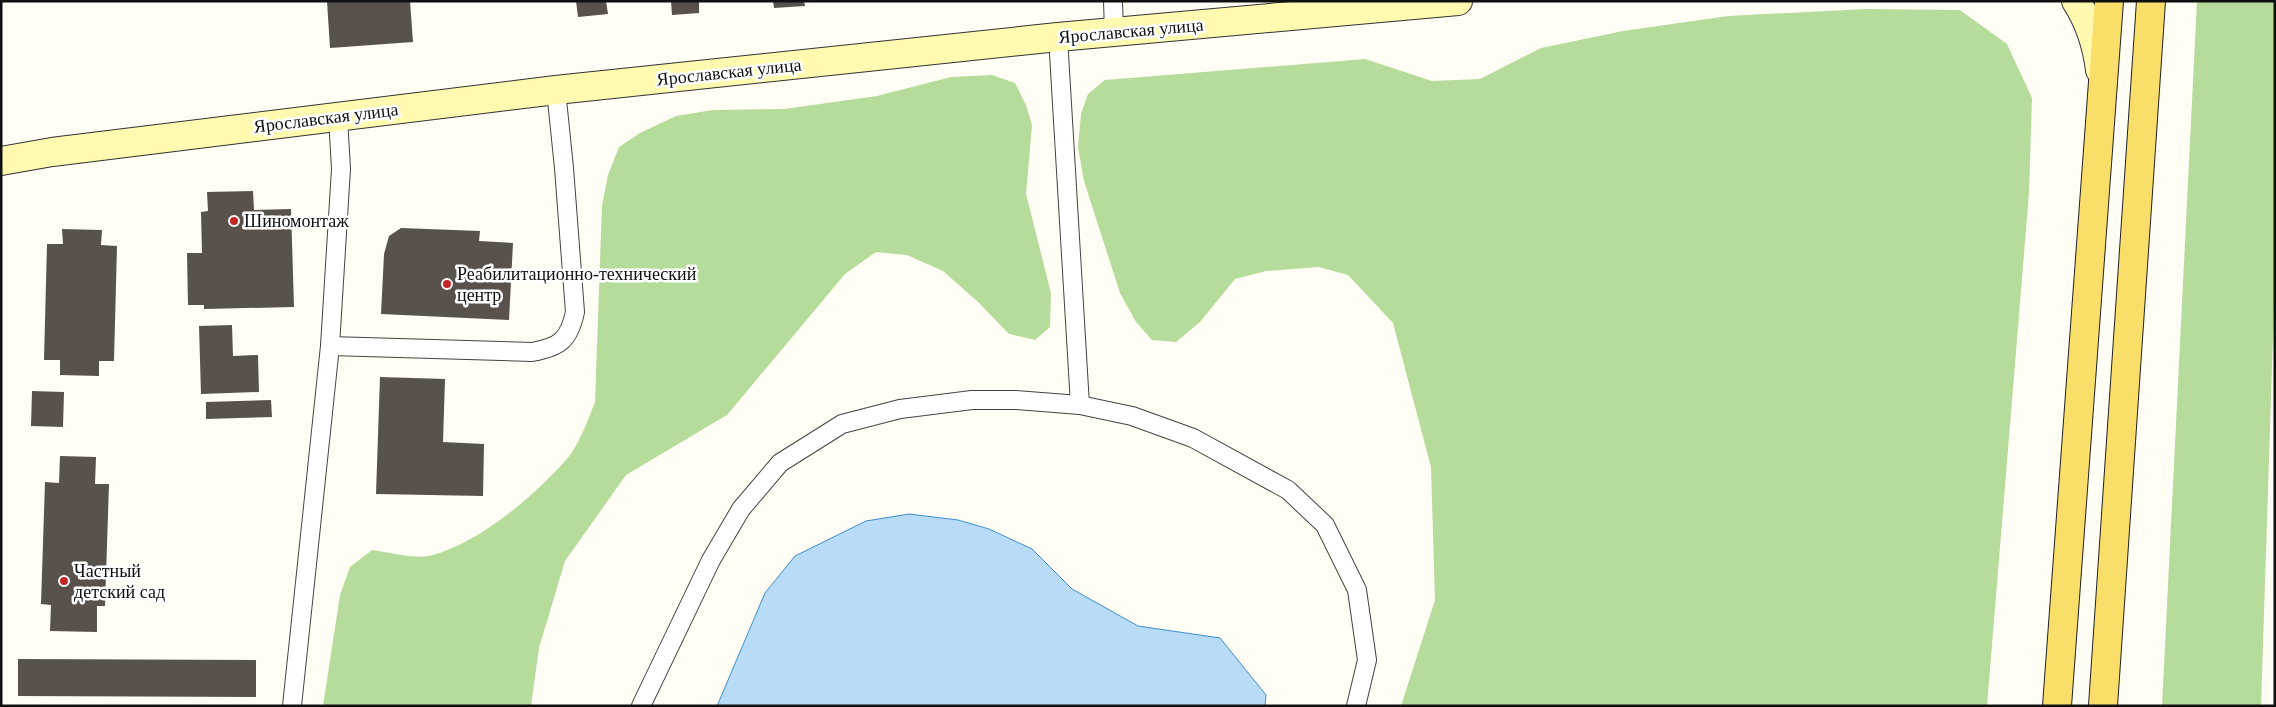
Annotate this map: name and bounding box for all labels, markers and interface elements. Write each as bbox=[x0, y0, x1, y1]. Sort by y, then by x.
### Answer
street label: Ярославская улица bbox=[1058, 15, 1204, 47]
street label: Ярославская улица bbox=[656, 54, 802, 90]
street label: Ярославская улица bbox=[253, 99, 399, 137]
place label: Шиномонтаж bbox=[244, 211, 349, 231]
marker: Шиномонтаж bbox=[228, 215, 240, 227]
place label: Реабилитационно-технический центр bbox=[457, 264, 697, 305]
marker: Реабилитационно-технический центр bbox=[441, 278, 453, 290]
place label: Частный детский сад bbox=[74, 561, 165, 602]
marker: Частный детский сад bbox=[58, 575, 70, 587]

